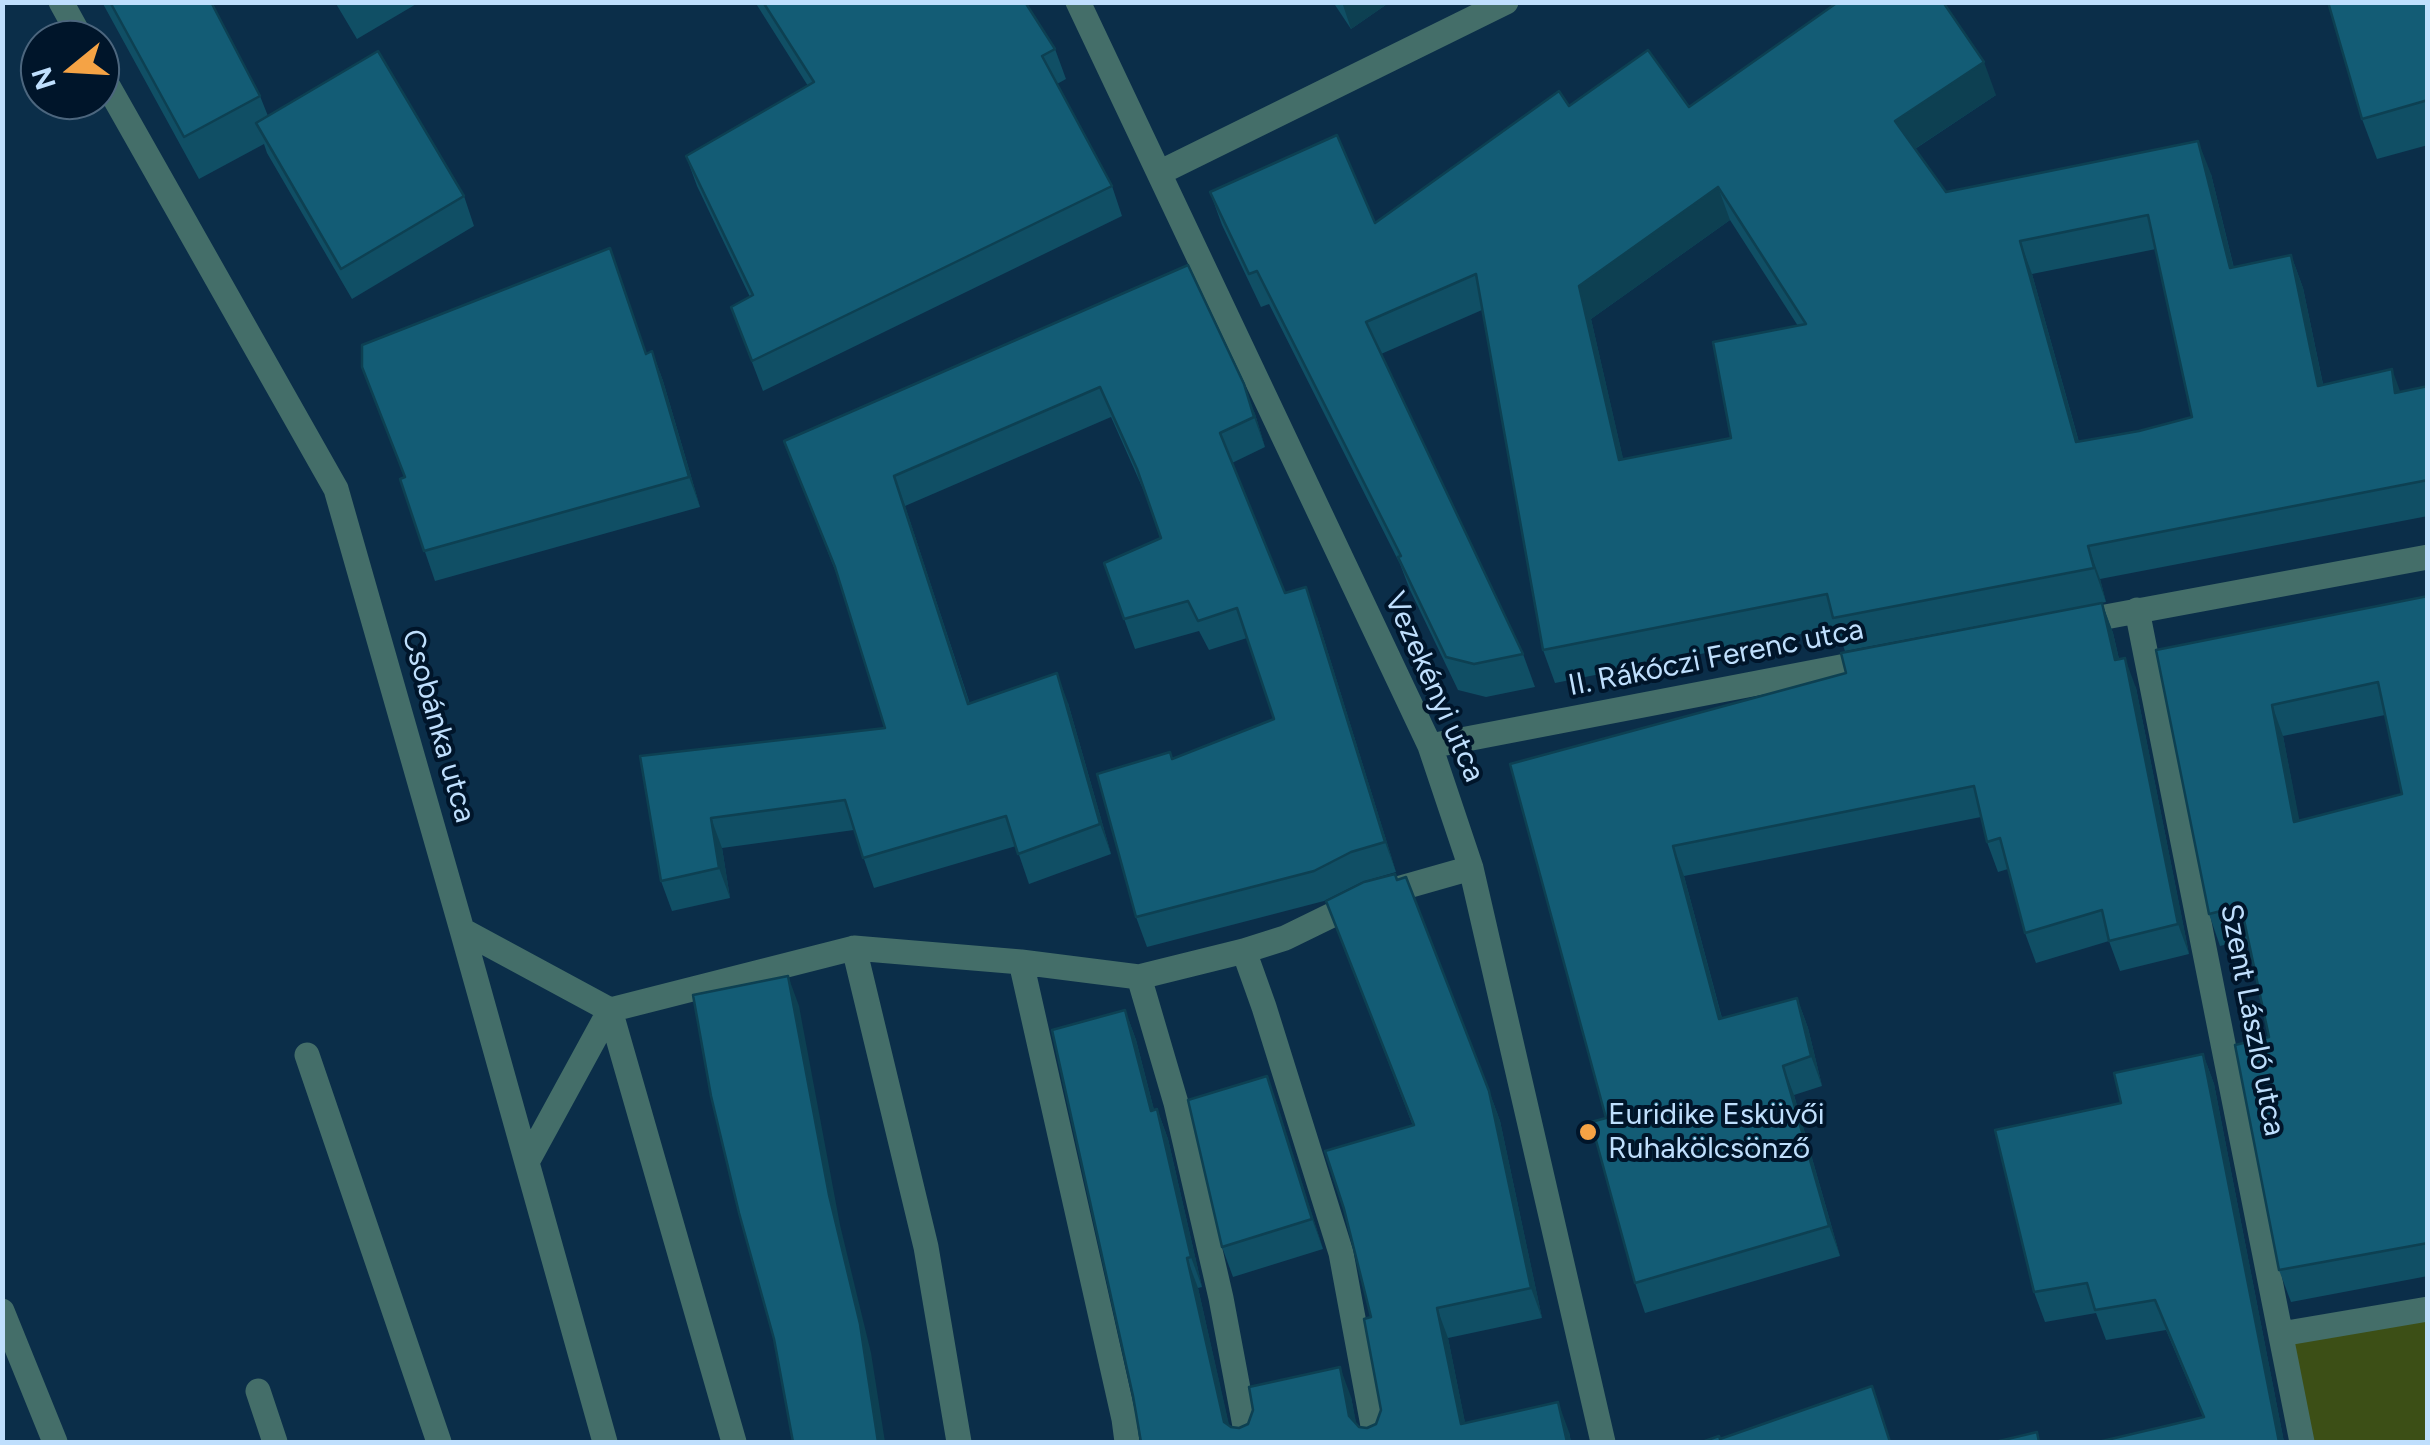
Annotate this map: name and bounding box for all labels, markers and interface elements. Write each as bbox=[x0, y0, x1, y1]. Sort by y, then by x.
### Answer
north arrow bbox=[20, 20, 120, 120]
text: N bbox=[24, 63, 63, 94]
street label: Vezekényi utca bbox=[1376, 587, 1492, 787]
street label: II. Rákóczi Ferenc utca bbox=[1565, 612, 1867, 704]
street label: Csobánka utca bbox=[393, 625, 483, 827]
street label: Szent László utca bbox=[2212, 901, 2292, 1139]
place label: Euridike Esküvői Ruhakölcsönző bbox=[1608, 1097, 1825, 1168]
marker: Euridike Esküvői Ruhakölcsönző bbox=[1577, 1121, 1599, 1143]

